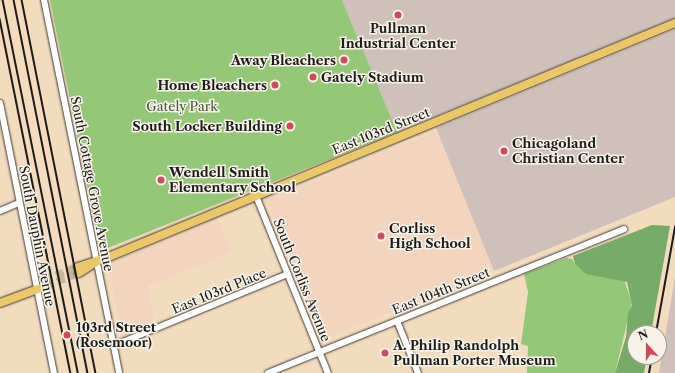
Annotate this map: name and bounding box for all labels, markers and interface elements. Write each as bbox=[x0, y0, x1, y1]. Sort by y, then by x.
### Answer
marker: Pullman Industrial Center bbox=[393, 10, 403, 20]
place label: Pullman Industrial Center bbox=[340, 21, 456, 52]
place label: Away Bleachers bbox=[231, 52, 336, 68]
marker: Away Bleachers bbox=[339, 55, 349, 65]
place label: Gately Stadium bbox=[321, 69, 424, 85]
marker: Gately Stadium bbox=[308, 72, 318, 82]
place label: Home Bleachers bbox=[157, 77, 267, 93]
marker: Home Bleachers bbox=[270, 80, 280, 90]
street label: South Cottage Grove Avenue bbox=[67, 95, 117, 273]
park label: Gately Park bbox=[146, 98, 218, 114]
street label: East 103rd Street bbox=[330, 104, 432, 158]
place label: South Locker Building bbox=[132, 118, 282, 134]
marker: South Locker Building bbox=[285, 121, 295, 131]
place label: Chicagoland Christian Center bbox=[512, 136, 624, 167]
marker: Chicagoland Christian Center bbox=[499, 146, 509, 156]
street label: South Dauphin Avenue bbox=[16, 164, 58, 308]
place label: Wendell Smith Elementary School bbox=[169, 165, 296, 196]
marker: Wendell Smith Elementary School bbox=[156, 175, 166, 185]
street label: South Corliss Avenue bbox=[270, 216, 334, 344]
place label: Corliss High School bbox=[389, 221, 471, 252]
marker: Corliss High School bbox=[376, 231, 386, 241]
street label: East 104th Street bbox=[390, 264, 492, 318]
street label: East 103rd Place bbox=[170, 265, 268, 317]
place label: 103rd Street (Rosemoor) bbox=[76, 320, 156, 351]
north arrow bbox=[627, 325, 667, 365]
text: N bbox=[636, 326, 650, 343]
marker: 103rd Street (Rosemoor) bbox=[61, 329, 73, 341]
place label: A. Philip Randolph Pullman Porter Museum bbox=[393, 338, 556, 369]
marker: A. Philip Randolph Pullman Porter Museum bbox=[380, 348, 390, 358]

